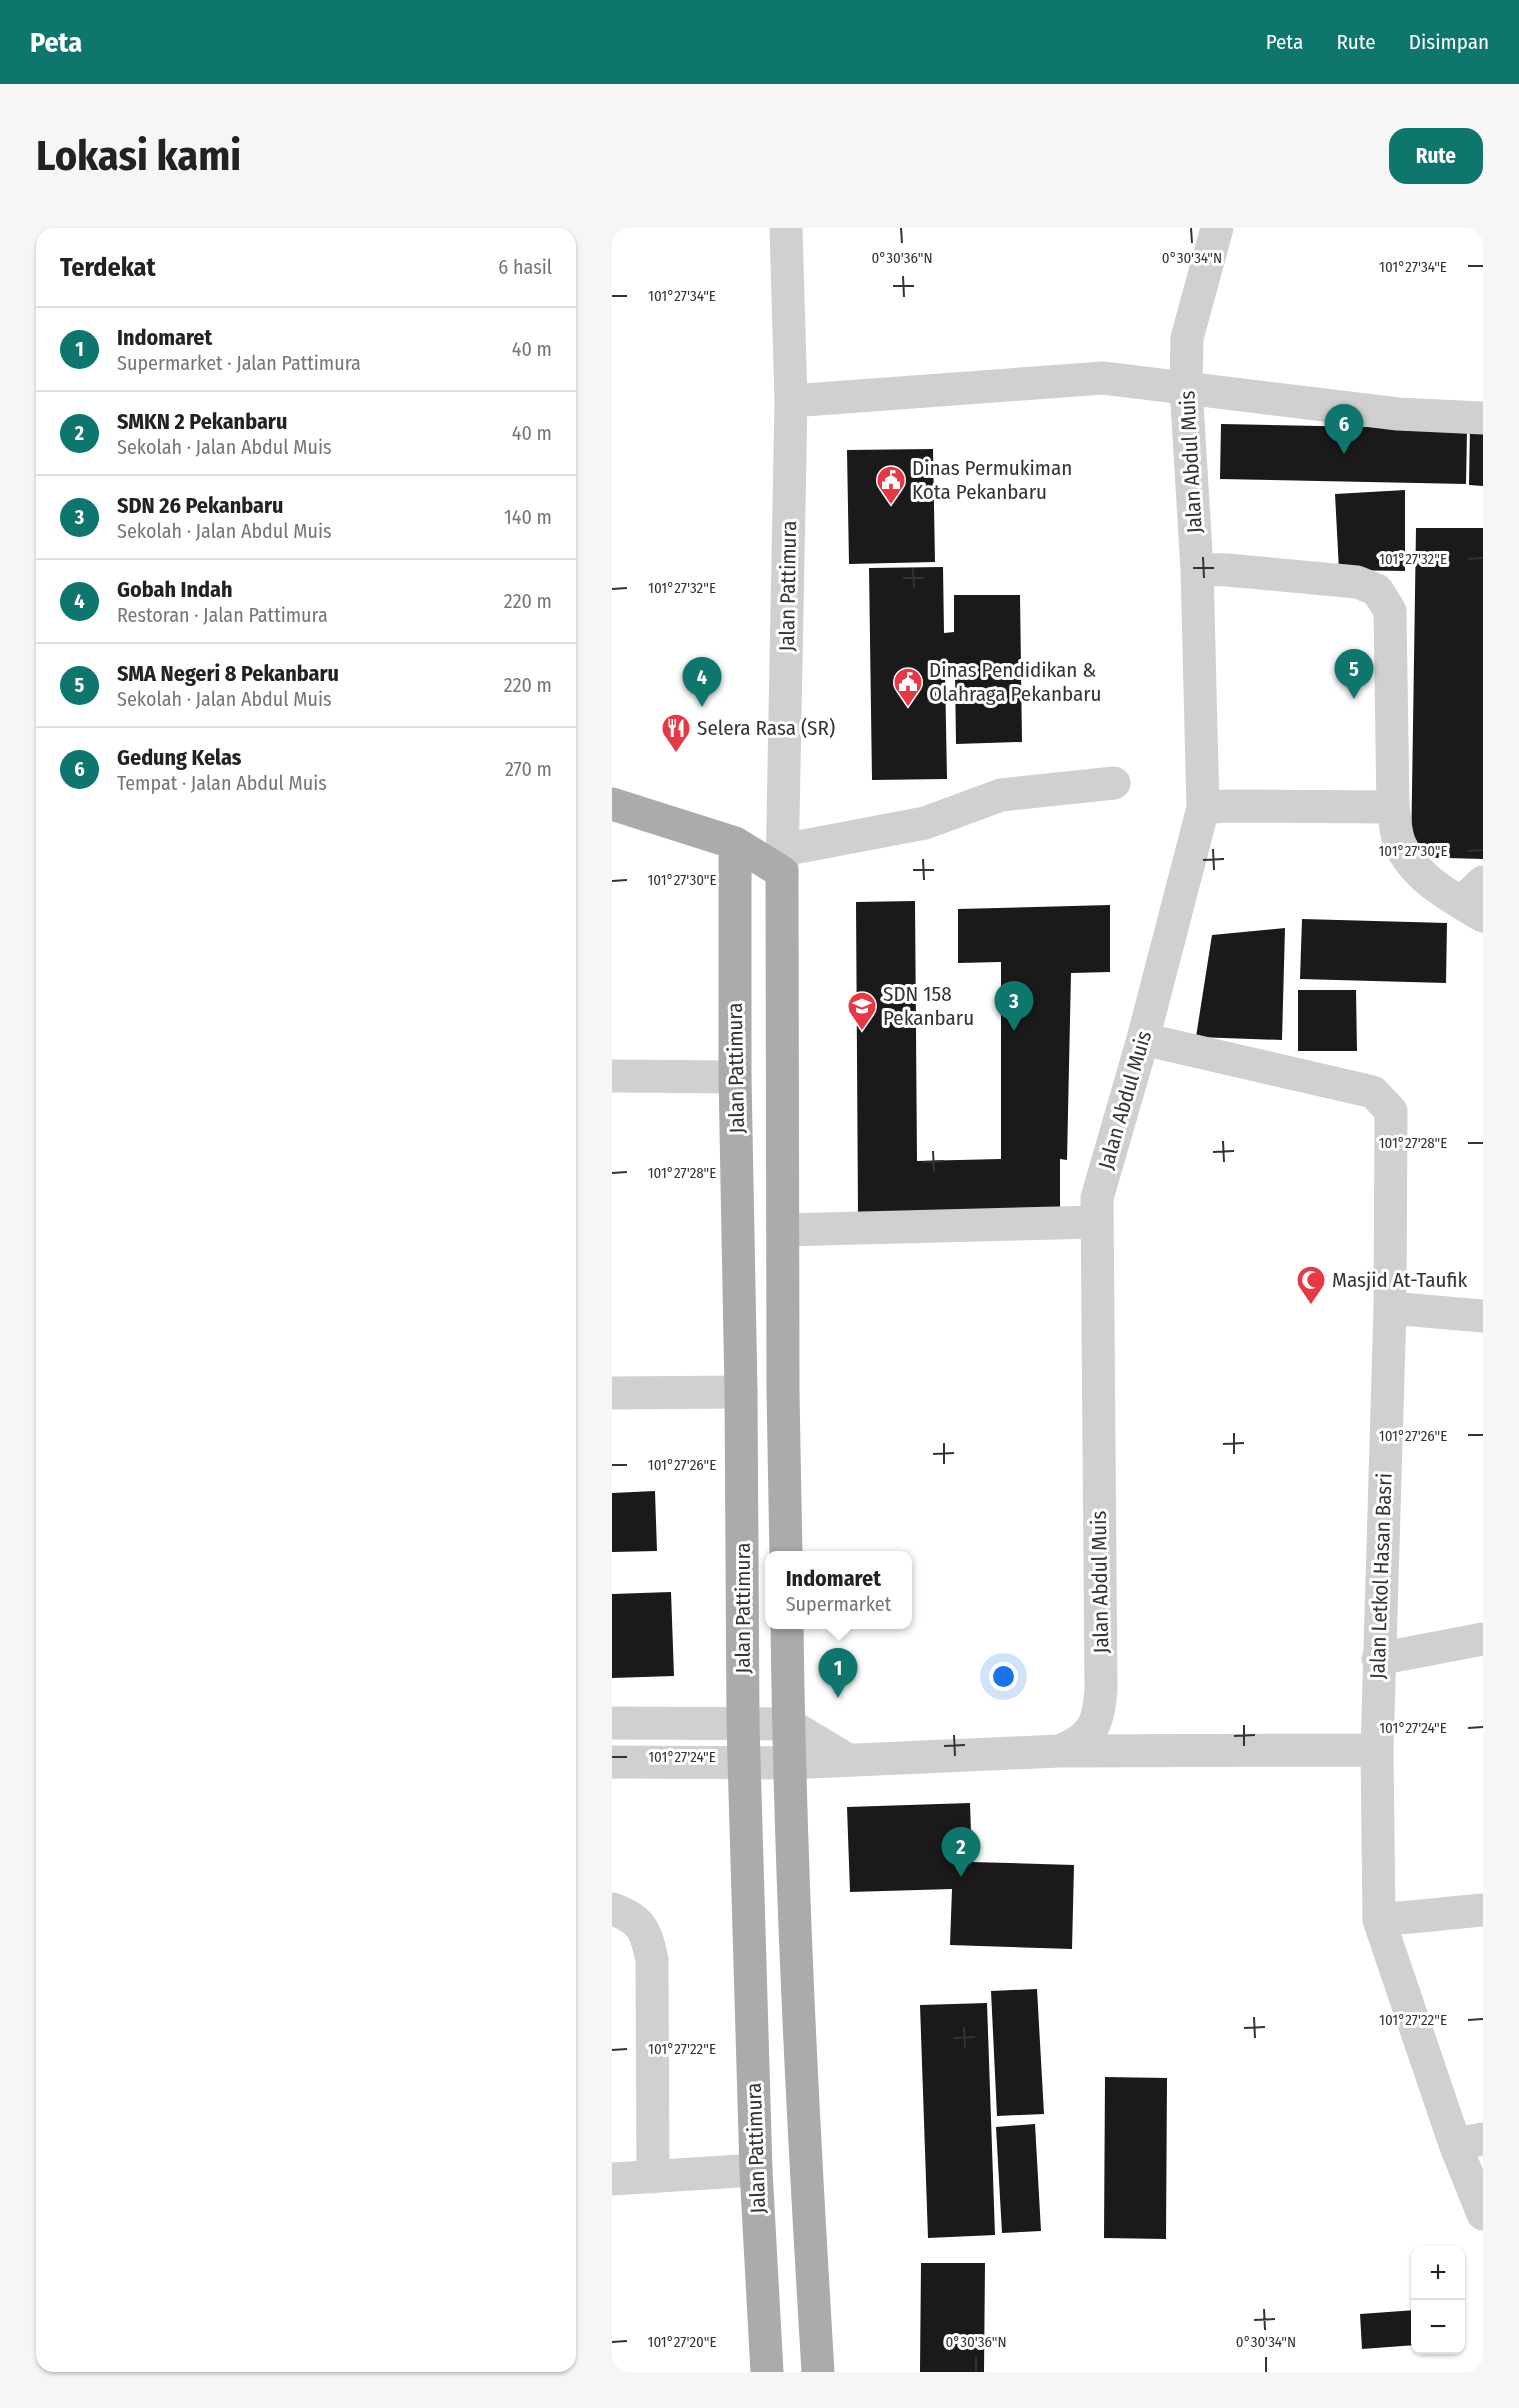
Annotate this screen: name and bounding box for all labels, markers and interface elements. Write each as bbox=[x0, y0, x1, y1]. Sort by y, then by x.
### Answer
text: Peta bbox=[30, 26, 82, 59]
text: Peta bbox=[1266, 29, 1303, 55]
text: Rute bbox=[1336, 29, 1376, 55]
text: Disimpan bbox=[1409, 29, 1489, 55]
button: Rute bbox=[1389, 128, 1483, 184]
text: Lokasi kami bbox=[36, 131, 241, 181]
text: 0°30'36"N bbox=[872, 249, 933, 267]
text: 0°30'34"N bbox=[1162, 249, 1222, 267]
text: Terdekat bbox=[60, 252, 156, 283]
text: 6 hasil bbox=[498, 255, 552, 279]
text: 101°27'34"E bbox=[1379, 258, 1447, 276]
text: 101°27'34"E bbox=[648, 287, 716, 305]
text: Indomaret bbox=[117, 324, 212, 351]
text: 1 bbox=[75, 337, 84, 361]
text: 40 m bbox=[512, 337, 552, 361]
text: Supermarket · Jalan Pattimura bbox=[117, 351, 361, 375]
street label: Jalan Abdul Muis bbox=[1174, 390, 1208, 534]
pin: 6 bbox=[1324, 404, 1364, 454]
text: SMKN 2 Pekanbaru bbox=[117, 408, 287, 435]
text: 2 bbox=[75, 421, 84, 445]
text: 40 m bbox=[512, 421, 552, 445]
text: Sekolah · Jalan Abdul Muis bbox=[117, 435, 331, 459]
place label: Dinas Permukiman Kota Pekanbaru bbox=[912, 455, 1072, 505]
public building icon: Dinas Permukiman Kota Pekanbaru bbox=[875, 464, 907, 506]
text: SDN 26 Pekanbaru bbox=[117, 492, 284, 519]
text: 3 bbox=[75, 505, 84, 529]
text: 140 m bbox=[504, 505, 552, 529]
text: Sekolah · Jalan Abdul Muis bbox=[117, 519, 331, 543]
street label: Jalan Pattimura bbox=[774, 520, 802, 652]
text: 101°27'32"E bbox=[1379, 550, 1447, 568]
text: Gobah Indah bbox=[117, 576, 232, 603]
text: 101°27'32"E bbox=[648, 579, 716, 597]
text: 4 bbox=[74, 589, 85, 613]
text: 220 m bbox=[504, 589, 552, 613]
text: Restoran · Jalan Pattimura bbox=[117, 603, 328, 627]
pin: 5 bbox=[1334, 650, 1374, 699]
place label: Dinas Pendidikan & Olahraga Pekanbaru bbox=[929, 657, 1102, 707]
pin: 4 bbox=[682, 658, 722, 707]
text: SMA Negeri 8 Pekanbaru bbox=[117, 660, 339, 687]
public building icon: Dinas Pendidikan & Olahraga Pekanbaru bbox=[892, 666, 924, 708]
text: 5 bbox=[75, 673, 84, 697]
text: 220 m bbox=[504, 673, 552, 697]
text: Sekolah · Jalan Abdul Muis bbox=[117, 687, 331, 711]
restaurant icon: Selera Rasa (SR) bbox=[660, 712, 692, 754]
place label: Selera Rasa (SR) bbox=[697, 715, 835, 741]
text: Gedung Kelas bbox=[117, 744, 241, 771]
text: 6 bbox=[74, 757, 85, 781]
text: 270 m bbox=[505, 757, 552, 781]
text: Tempat · Jalan Abdul Muis bbox=[117, 771, 327, 795]
text: 101°27'30"E bbox=[1378, 842, 1448, 860]
text: 101°27'30"E bbox=[647, 871, 717, 889]
place label: SDN 158 Pekanbaru bbox=[883, 981, 974, 1031]
pin: 3 bbox=[994, 982, 1034, 1031]
school or university icon: SDN 158 Pekanbaru bbox=[846, 990, 878, 1032]
street label: Jalan Pattimura bbox=[722, 1002, 750, 1134]
street label: Jalan Abdul Muis bbox=[1093, 1028, 1157, 1172]
text: 101°27'28"E bbox=[1379, 1134, 1447, 1152]
text: 101°27'28"E bbox=[648, 1164, 716, 1182]
mosque icon: Masjid At-Taufik bbox=[1295, 1264, 1327, 1306]
place label: Masjid At-Taufik bbox=[1332, 1267, 1468, 1293]
text: 101°27'26"E bbox=[1379, 1427, 1447, 1445]
text: 101°27'26"E bbox=[648, 1456, 716, 1474]
street label: Jalan Letkol Hasan Basri bbox=[1364, 1473, 1398, 1679]
street label: Jalan Abdul Muis bbox=[1086, 1510, 1114, 1654]
street label: Jalan Pattimura bbox=[730, 1543, 756, 1673]
popup bbox=[765, 1551, 912, 1629]
text: Indomaret bbox=[786, 1565, 881, 1592]
text: Supermarket bbox=[786, 1592, 891, 1616]
pin: 1 bbox=[818, 1648, 858, 1698]
your location bbox=[989, 1662, 1018, 1691]
text: 101°27'24"E bbox=[1379, 1719, 1447, 1737]
text: 101°27'24"E bbox=[648, 1748, 716, 1766]
pin: 2 bbox=[942, 1828, 980, 1877]
text: 101°27'22"E bbox=[1379, 2011, 1447, 2029]
text: 101°27'22"E bbox=[648, 2040, 716, 2058]
street label: Jalan Pattimura bbox=[741, 2082, 771, 2214]
map controls bbox=[1411, 2246, 1465, 2354]
button: + bbox=[1411, 2246, 1465, 2300]
button: − bbox=[1411, 2300, 1465, 2354]
text: 101°27'20"E bbox=[648, 2333, 716, 2351]
text: 0°30'36"N bbox=[946, 2333, 1007, 2351]
text: 0°30'34"N bbox=[1236, 2333, 1296, 2351]

